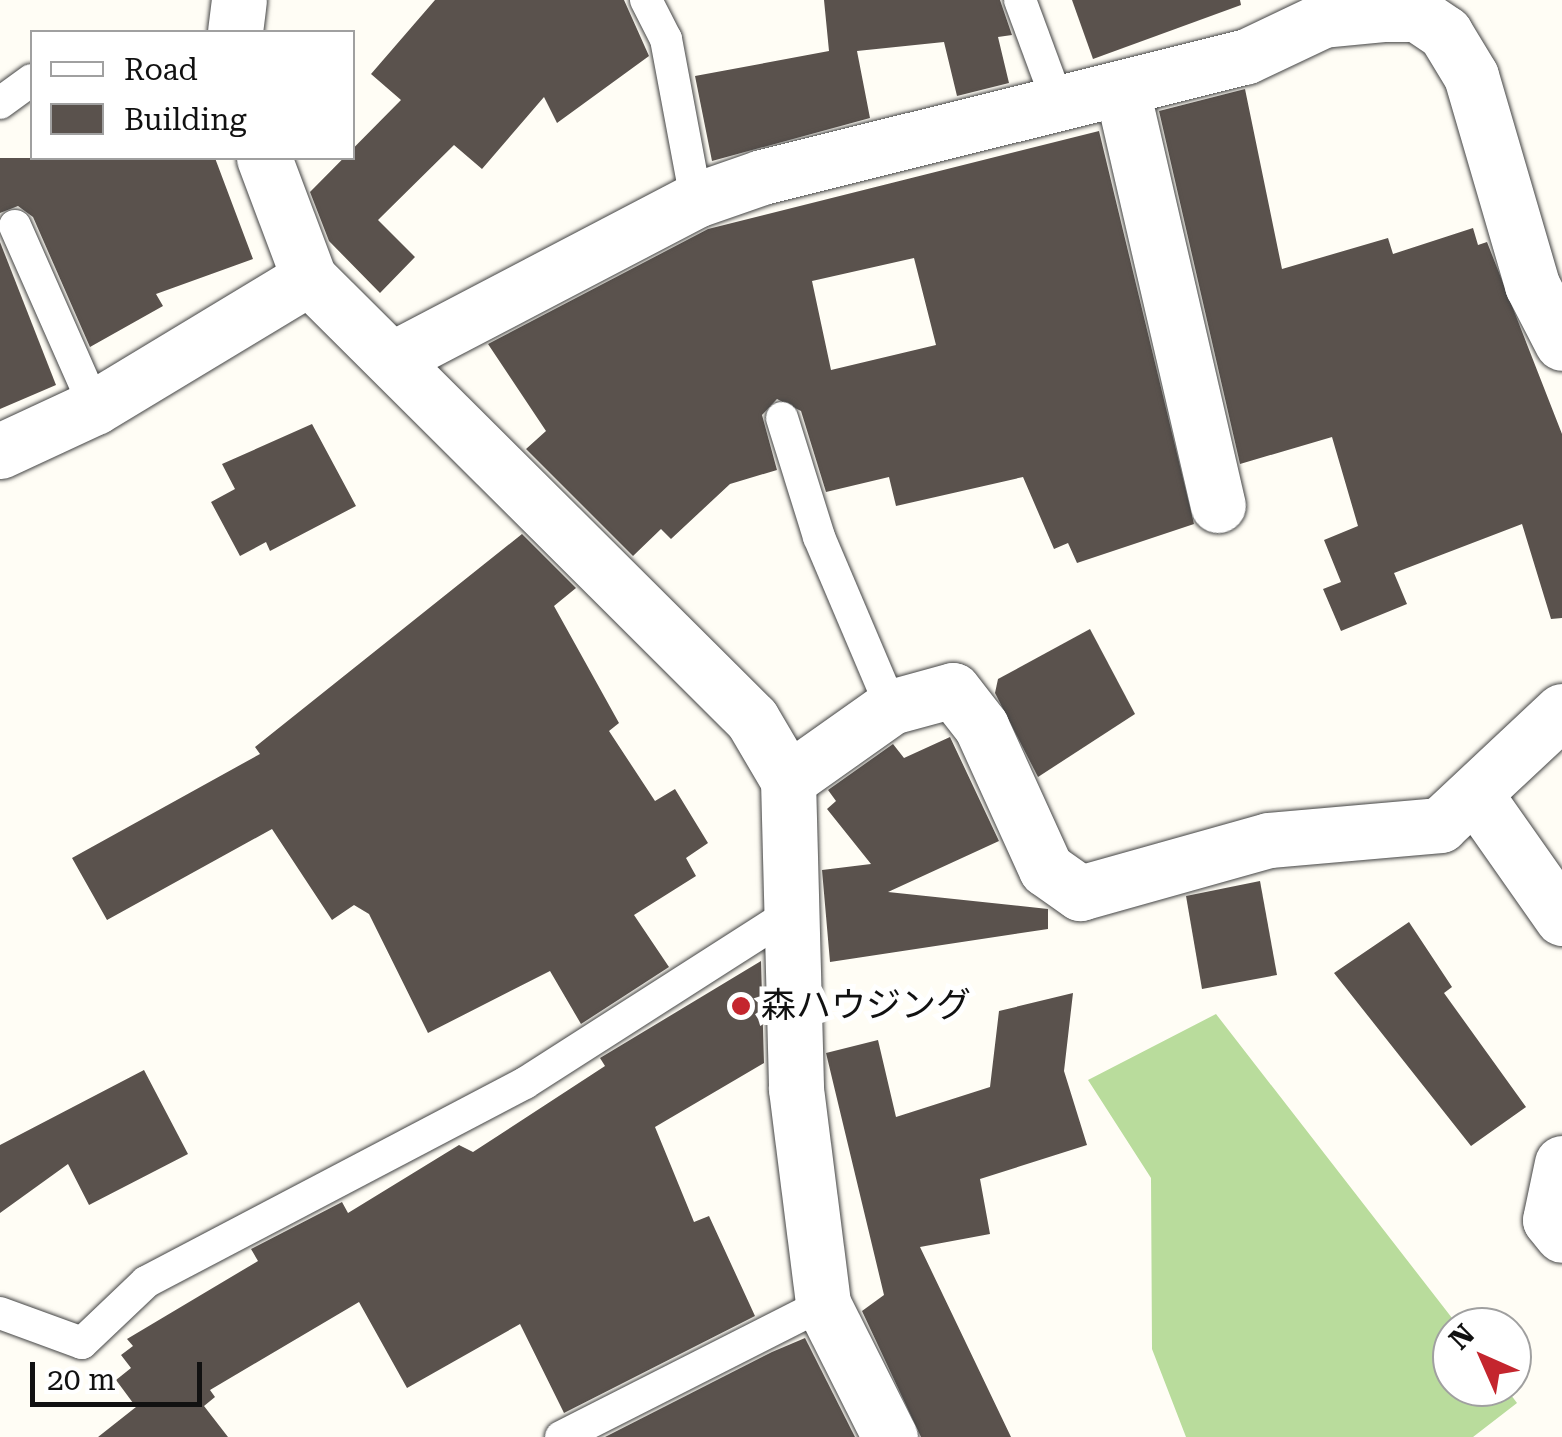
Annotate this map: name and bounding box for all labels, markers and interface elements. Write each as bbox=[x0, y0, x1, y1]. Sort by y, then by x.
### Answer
legend bbox=[30, 30, 355, 160]
text: Road bbox=[124, 52, 198, 87]
text: Building bbox=[124, 102, 247, 137]
place label: 森ハウジング bbox=[761, 985, 971, 1027]
marker: 森ハウジング bbox=[730, 995, 752, 1017]
north arrow bbox=[1432, 1307, 1532, 1407]
text: N bbox=[1443, 1318, 1481, 1356]
scale bar bbox=[35, 1342, 208, 1404]
text: 20 m bbox=[47, 1362, 116, 1397]

